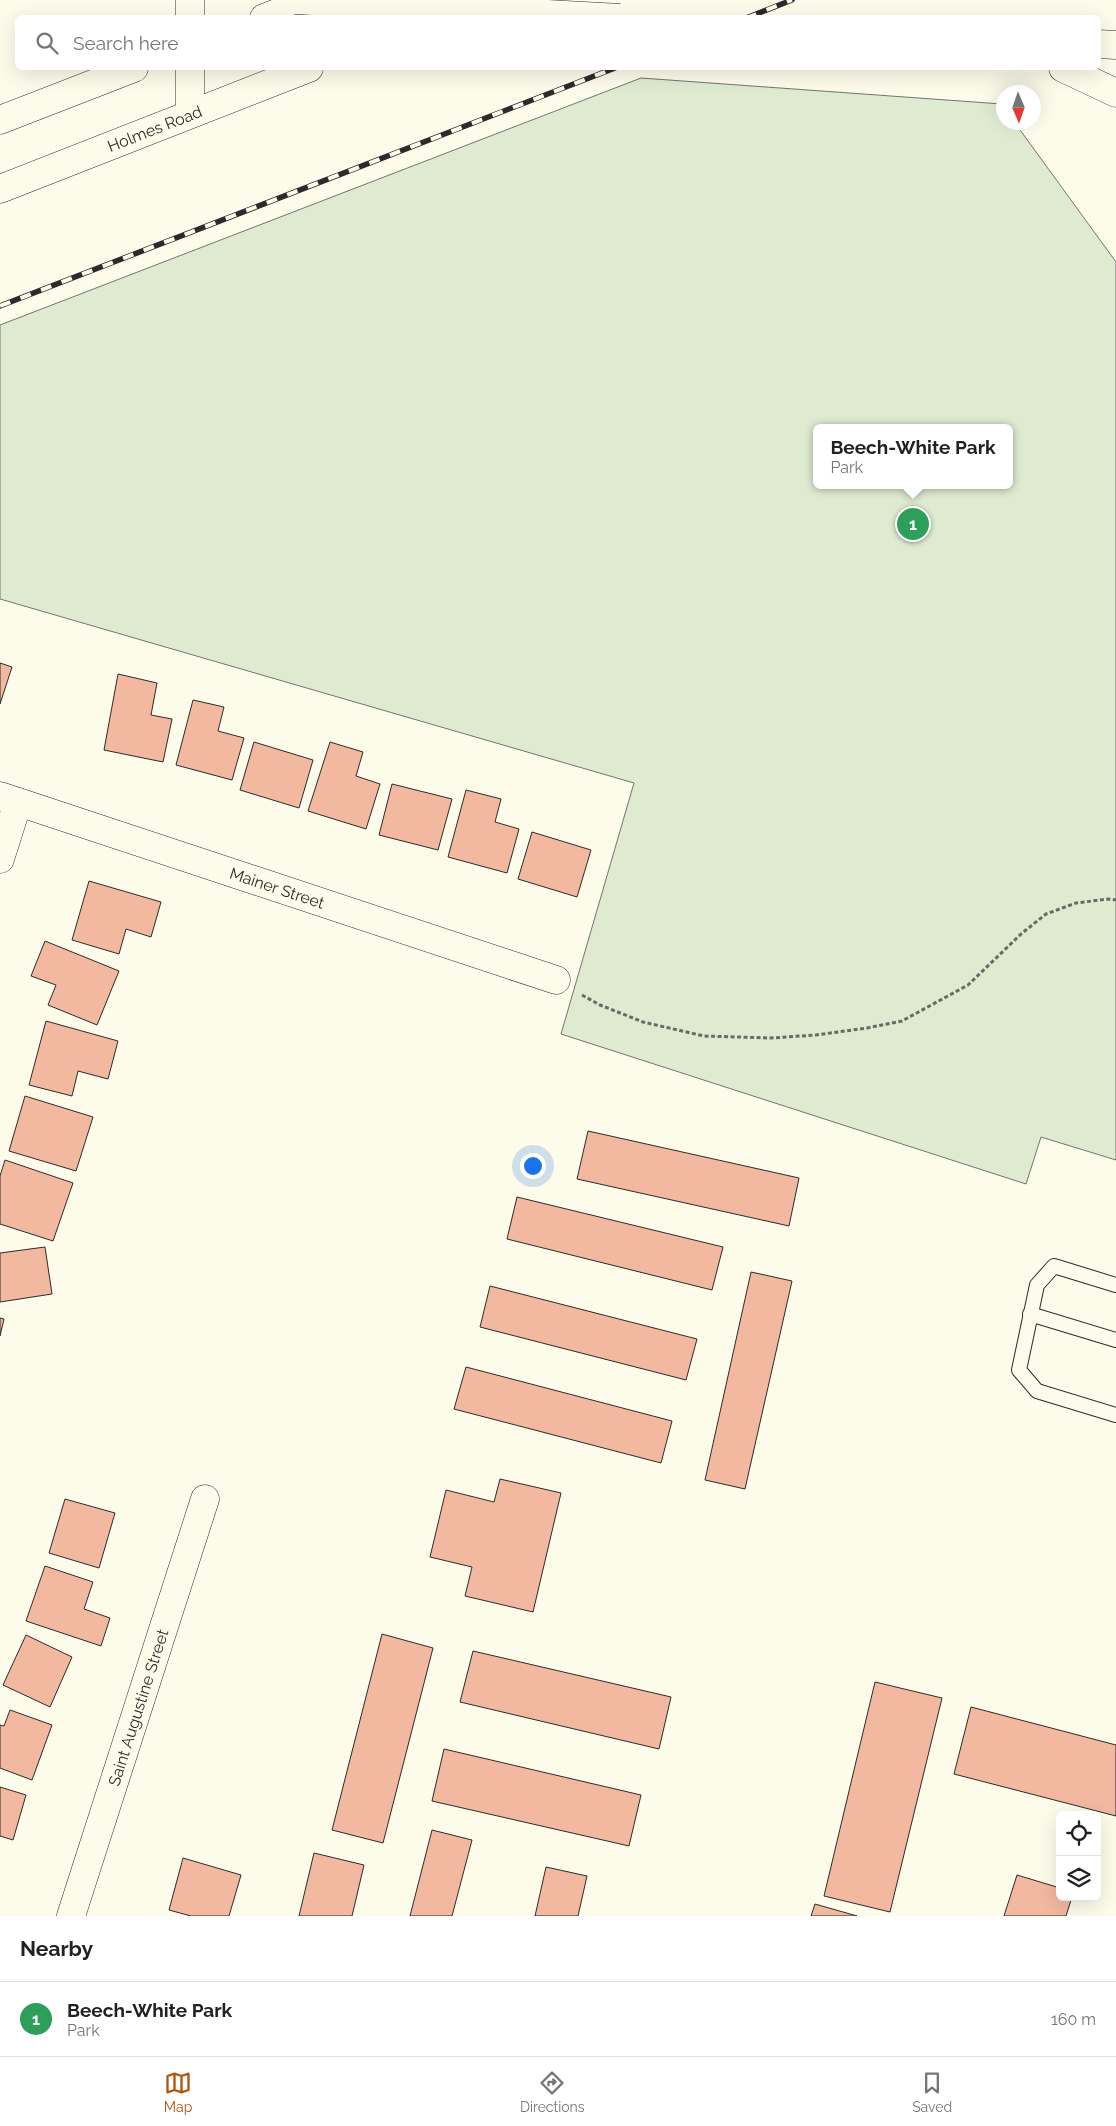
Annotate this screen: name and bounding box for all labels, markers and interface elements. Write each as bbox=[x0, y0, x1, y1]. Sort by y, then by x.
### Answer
search box bbox=[15, 15, 1101, 70]
icon: search bbox=[33, 29, 61, 57]
text: Search here bbox=[73, 32, 179, 54]
north arrow bbox=[996, 85, 1041, 130]
street label: Holmes Road bbox=[105, 102, 205, 156]
popup bbox=[813, 424, 1013, 489]
text: Beech-White Park bbox=[830, 436, 996, 458]
text: Park bbox=[830, 458, 863, 477]
pin: 1 bbox=[897, 505, 929, 543]
street label: Mainer Street bbox=[227, 864, 327, 913]
your location bbox=[520, 1153, 546, 1179]
street label: Saint Augustine Street bbox=[104, 1626, 173, 1788]
map controls bbox=[1056, 1811, 1101, 1901]
button: locate bbox=[1056, 1811, 1101, 1856]
button: layers bbox=[1056, 1856, 1101, 1901]
text: Nearby bbox=[20, 1936, 93, 1961]
text: Beech-White Park bbox=[67, 1999, 232, 2021]
text: 1 bbox=[32, 2010, 40, 2029]
text: 160 m bbox=[1051, 2010, 1096, 2029]
text: Park bbox=[67, 2021, 100, 2040]
tab: Map bbox=[164, 2069, 192, 2115]
tab: Directions bbox=[520, 2069, 585, 2115]
tab: Saved bbox=[912, 2069, 952, 2115]

